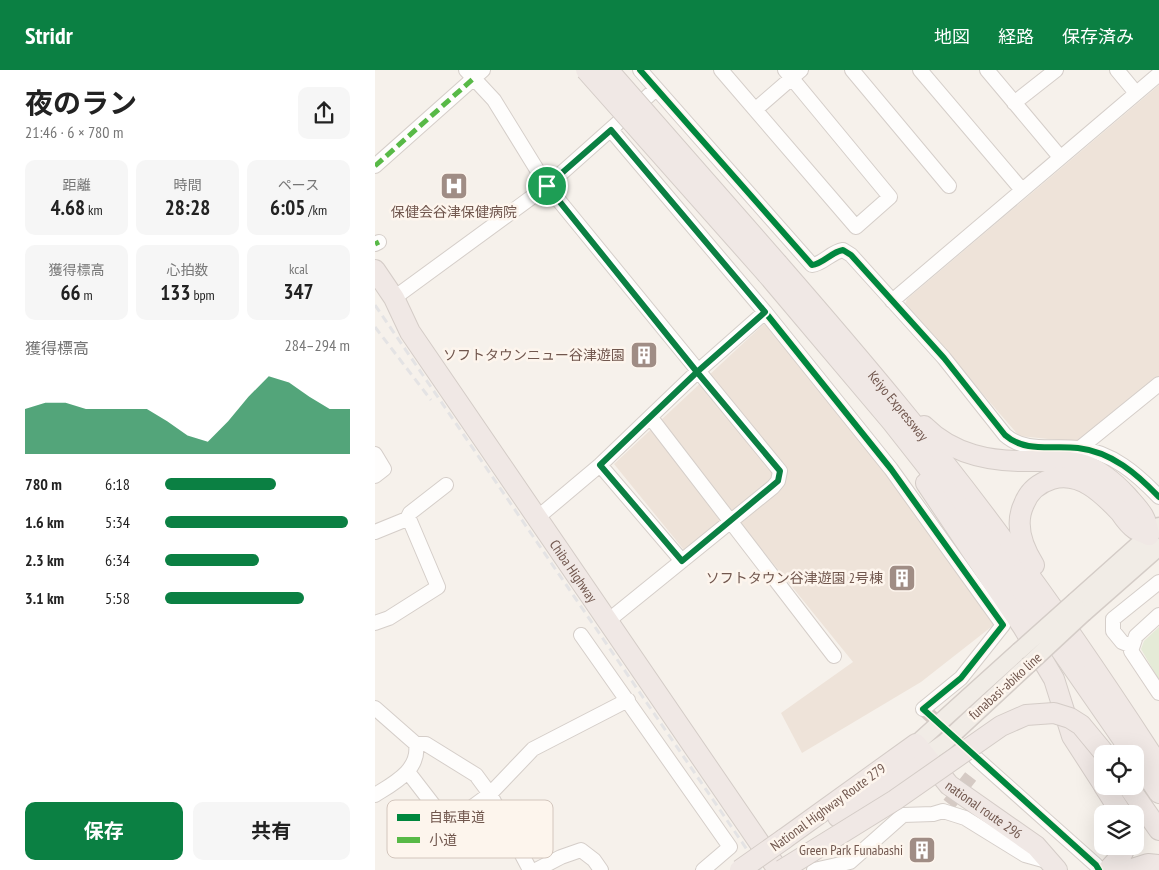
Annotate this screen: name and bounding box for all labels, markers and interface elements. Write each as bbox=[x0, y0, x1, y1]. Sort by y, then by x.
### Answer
text: Stridr bbox=[25, 20, 73, 51]
text: 地図 bbox=[934, 25, 970, 48]
text: 経路 bbox=[998, 25, 1034, 48]
text: 保存済み bbox=[1062, 25, 1134, 48]
text: 夜のラン bbox=[25, 84, 137, 121]
button: share bbox=[298, 87, 350, 139]
text: 21:46 · 6 × 780 m bbox=[25, 122, 123, 142]
pin bbox=[526, 165, 568, 207]
hospital icon: 保健会谷津保健病院 bbox=[439, 171, 469, 201]
icon: arrive bbox=[533, 172, 561, 200]
text: 距離 bbox=[63, 176, 91, 194]
text: 時間 bbox=[174, 176, 202, 194]
text: ペース bbox=[278, 176, 319, 194]
text: 4.68 bbox=[50, 194, 85, 221]
text: 28:28 bbox=[165, 194, 210, 221]
text: 6:05 bbox=[270, 194, 305, 221]
text: km bbox=[85, 201, 103, 219]
text: /km bbox=[305, 201, 327, 219]
place label: 保健会谷津保健病院 bbox=[391, 203, 517, 221]
text: kcal bbox=[289, 260, 308, 278]
text: 獲得標高 bbox=[49, 261, 105, 279]
text: 心拍数 bbox=[167, 261, 209, 279]
text: 347 bbox=[283, 278, 314, 305]
text: 66 bbox=[60, 279, 80, 306]
text: 133 bbox=[160, 279, 190, 306]
text: m bbox=[80, 286, 93, 304]
text: bpm bbox=[190, 286, 215, 304]
text: 284–294 m bbox=[285, 335, 350, 355]
text: 獲得標高 bbox=[25, 338, 89, 358]
building icon: ソフトタウンニュー谷津遊園 bbox=[629, 340, 659, 370]
place label: ソフトタウンニュー谷津遊園 bbox=[443, 346, 625, 364]
street label: Keiyo Expressway bbox=[864, 367, 933, 445]
text: 780 m bbox=[25, 474, 62, 494]
text: 6:18 bbox=[105, 474, 130, 494]
text: 1.6 km bbox=[25, 512, 64, 532]
text: 5:34 bbox=[105, 512, 130, 532]
street label: Chiba Highway bbox=[546, 536, 602, 607]
text: 2.3 km bbox=[25, 550, 64, 570]
text: 6:34 bbox=[105, 550, 130, 570]
building icon: ソフトタウン谷津遊園 2号棟 bbox=[887, 563, 917, 593]
place label: ソフトタウン谷津遊園 2号棟 bbox=[706, 569, 883, 587]
text: 3.1 km bbox=[25, 588, 64, 608]
text: 5:58 bbox=[105, 588, 130, 608]
street label: funabasi-abiko line bbox=[965, 648, 1045, 724]
map controls bbox=[1094, 745, 1144, 855]
button: locate bbox=[1094, 745, 1144, 795]
street label: National Highway Route 279 bbox=[767, 759, 889, 855]
street label: national route 296 bbox=[942, 776, 1026, 843]
legend bbox=[387, 800, 553, 858]
button: 保存 bbox=[25, 802, 183, 860]
button: 共有 bbox=[193, 802, 350, 860]
button: layers bbox=[1094, 805, 1144, 855]
text: 自転車道 bbox=[429, 808, 485, 826]
text: 小道 bbox=[429, 831, 457, 849]
building icon: Green Park Funabashi bbox=[907, 835, 937, 865]
place label: Green Park Funabashi bbox=[799, 841, 903, 859]

